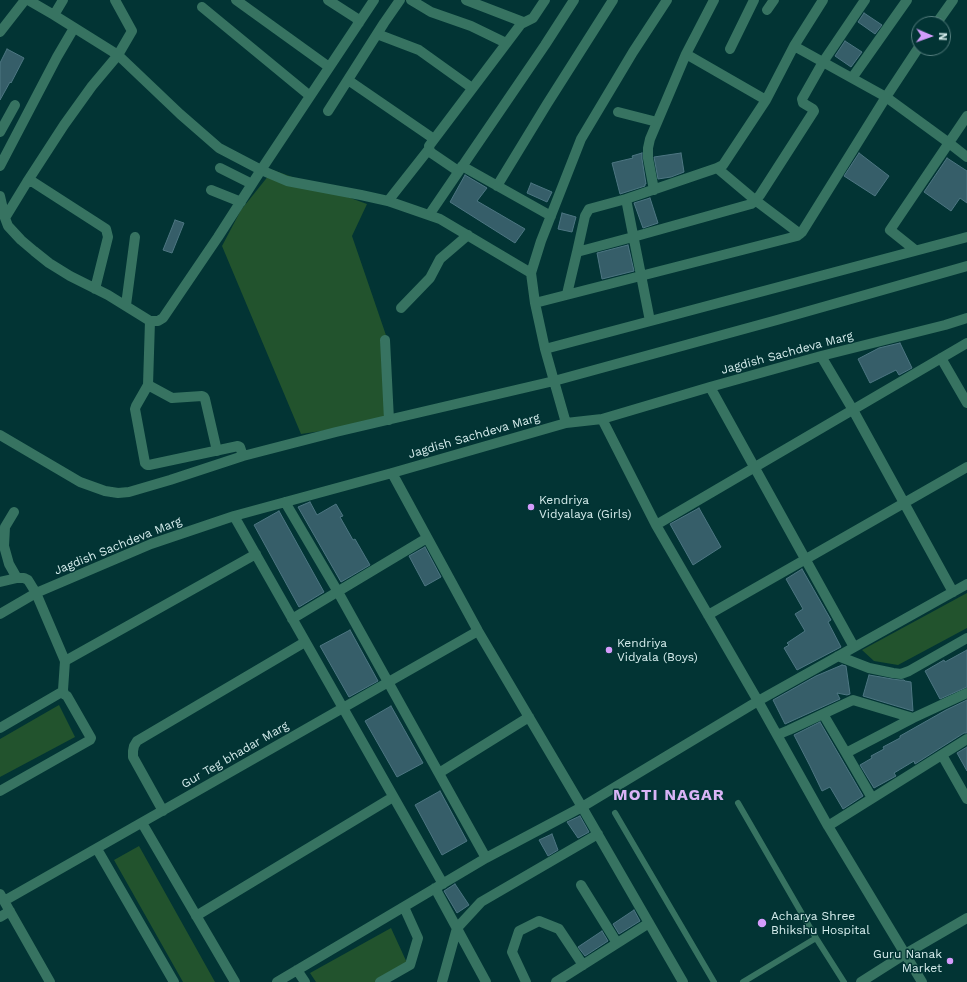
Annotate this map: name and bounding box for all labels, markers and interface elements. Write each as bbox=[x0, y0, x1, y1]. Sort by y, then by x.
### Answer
north arrow bbox=[911, 16, 951, 56]
text: N bbox=[936, 32, 949, 41]
street label: Jagdish Sachdeva Marg bbox=[719, 328, 855, 378]
street label: Jagdish Sachdeva Marg bbox=[407, 410, 541, 462]
place label: Kendriya Vidyalaya (Girls) bbox=[539, 493, 632, 521]
marker: Kendriya Vidyalaya (Girls) bbox=[526, 502, 536, 512]
street label: Jagdish Sachdeva Marg bbox=[52, 514, 184, 578]
place label: Kendriya Vidyala (Boys) bbox=[617, 636, 698, 664]
marker: Kendriya Vidyala (Boys) bbox=[604, 645, 614, 655]
street label: Gur Teg bhadar Marg bbox=[179, 718, 291, 792]
district label: MOTI NAGAR bbox=[613, 785, 725, 805]
place label: Acharya Shree Bhikshu Hospital bbox=[771, 909, 870, 937]
marker: Acharya Shree Bhikshu Hospital bbox=[756, 917, 768, 929]
place label: Guru Nanak Market bbox=[873, 947, 942, 975]
marker: Guru Nanak Market bbox=[945, 956, 955, 966]

